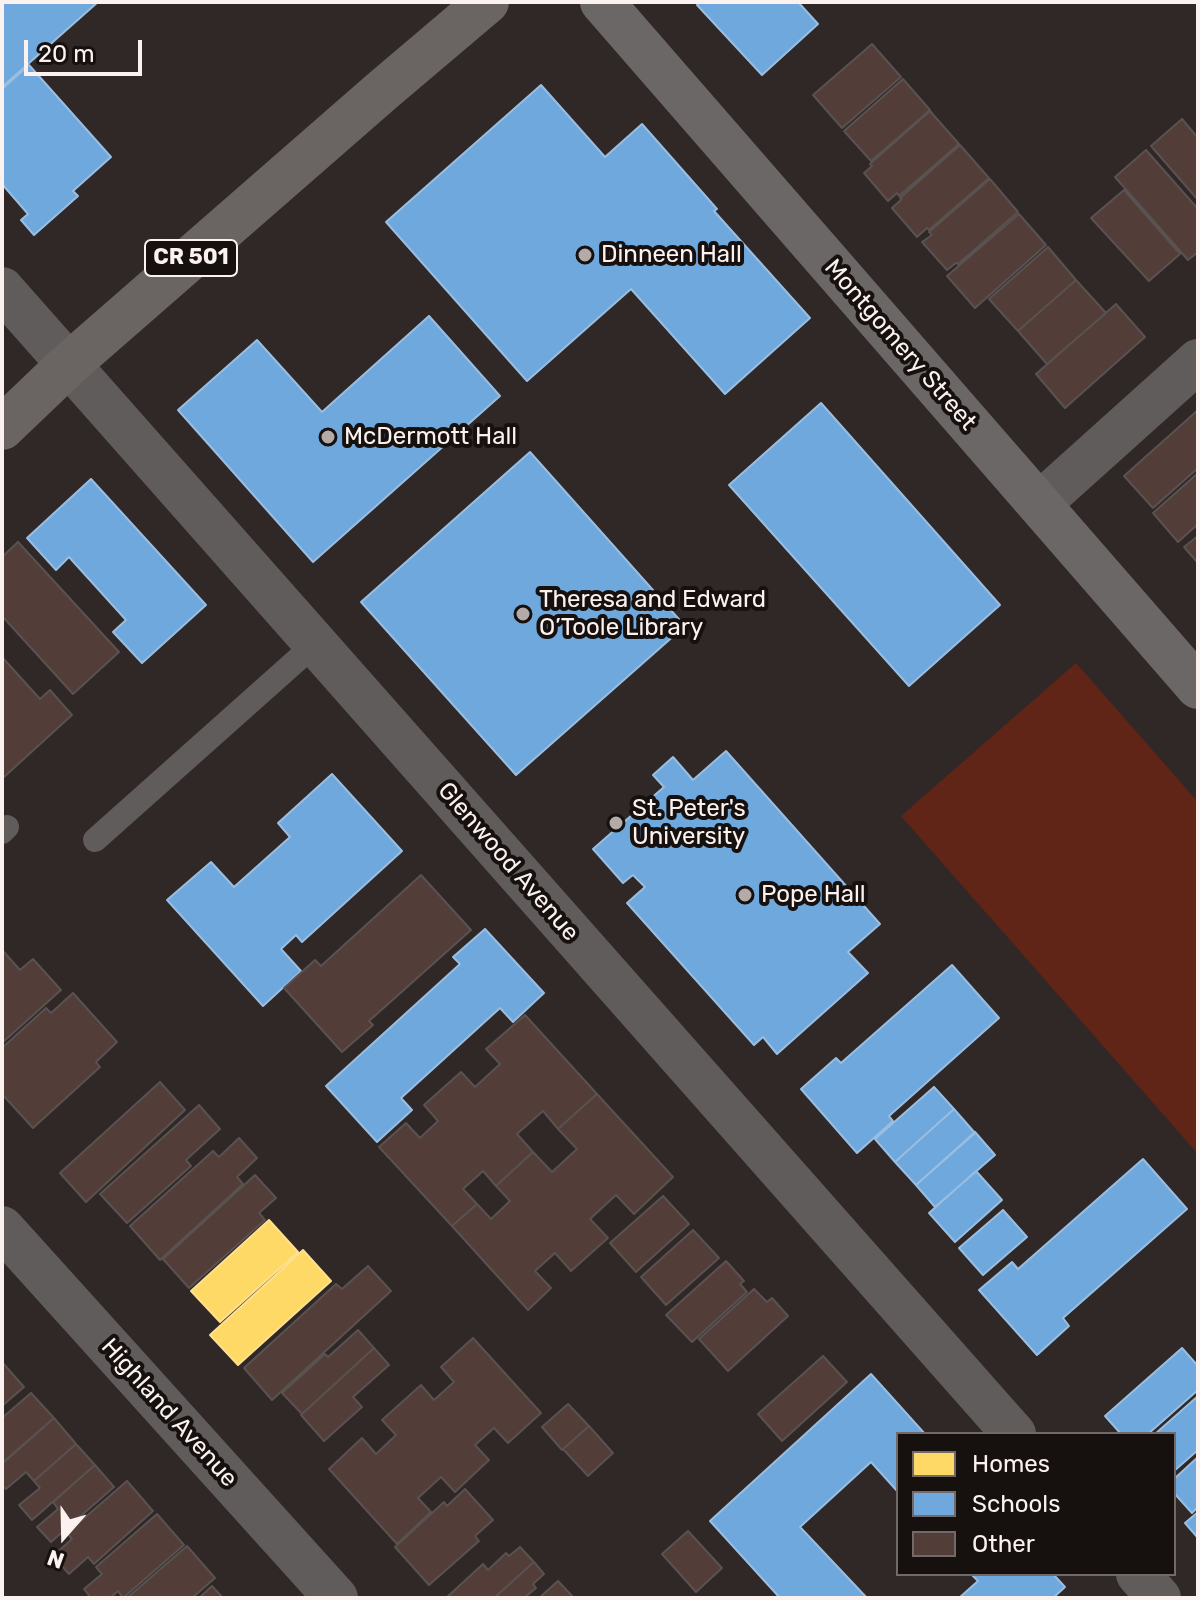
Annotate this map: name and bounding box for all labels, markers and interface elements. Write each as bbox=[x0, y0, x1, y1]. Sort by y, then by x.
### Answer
scale bar bbox=[28, 24, 146, 74]
text: 20 m bbox=[38, 40, 95, 68]
road number: CR 501 bbox=[145, 240, 237, 276]
place label: Dinneen Hall bbox=[601, 241, 742, 269]
marker: Dinneen Hall bbox=[576, 246, 594, 264]
street label: Montgomery Street bbox=[818, 254, 982, 436]
place label: McDermott Hall bbox=[344, 423, 517, 451]
marker: McDermott Hall bbox=[319, 428, 337, 446]
place label: Theresa and Edward O’Toole Library bbox=[539, 586, 766, 642]
marker: Theresa and Edward O’Toole Library bbox=[514, 605, 532, 623]
street label: Glenwood Avenue bbox=[431, 777, 585, 947]
place label: St. Peter's University bbox=[632, 795, 746, 851]
marker: St. Peter's University bbox=[607, 814, 625, 832]
place label: Pope Hall bbox=[761, 881, 866, 909]
marker: Pope Hall bbox=[736, 886, 754, 904]
street label: Highland Avenue bbox=[95, 1333, 243, 1493]
legend bbox=[896, 1432, 1176, 1576]
text: Homes bbox=[972, 1450, 1050, 1478]
text: Schools bbox=[972, 1490, 1060, 1518]
north arrow bbox=[24, 1496, 104, 1576]
text: Other bbox=[972, 1530, 1035, 1558]
text: N bbox=[44, 1544, 68, 1574]

